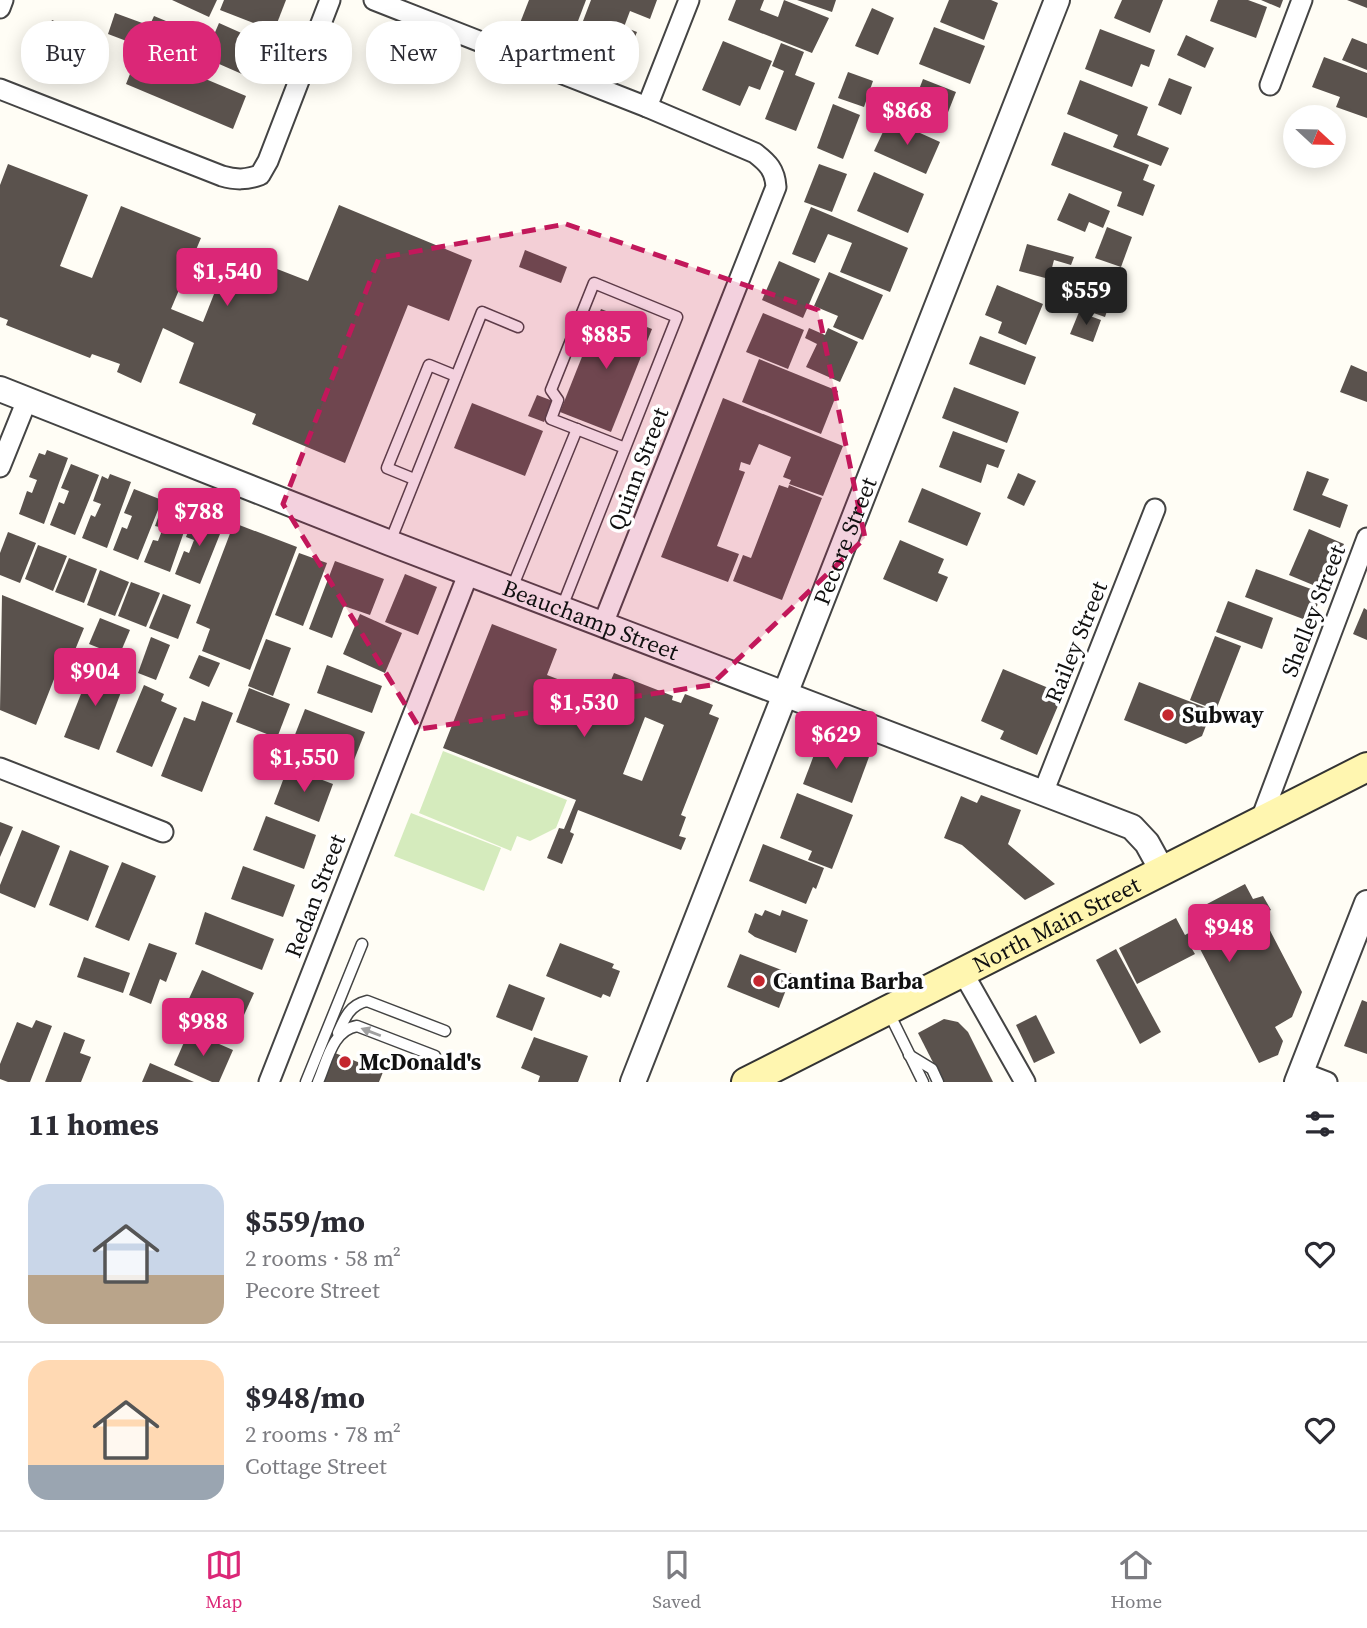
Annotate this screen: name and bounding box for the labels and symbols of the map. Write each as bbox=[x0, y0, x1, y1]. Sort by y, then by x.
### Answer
pin: $868 bbox=[866, 88, 948, 147]
north arrow bbox=[1283, 105, 1346, 168]
pin: $1,540 bbox=[170, 248, 284, 308]
pin: $559 bbox=[1045, 268, 1127, 327]
pin: $885 bbox=[565, 312, 647, 371]
street label: Quinn Street bbox=[600, 402, 676, 535]
street label: Pecore Street bbox=[805, 472, 885, 610]
pin: $788 bbox=[158, 489, 240, 548]
street label: Shelley Street bbox=[1273, 540, 1353, 681]
street label: Beauchamp Street bbox=[498, 572, 684, 668]
street label: Railey Street bbox=[1037, 576, 1115, 708]
pin: $904 bbox=[54, 648, 136, 708]
pin: $1,530 bbox=[527, 680, 641, 739]
place label: Subway bbox=[1182, 699, 1264, 731]
marker: Subway bbox=[1160, 707, 1176, 723]
pin: $629 bbox=[795, 712, 877, 771]
pin: $1,550 bbox=[247, 734, 361, 794]
street label: Redan Street bbox=[277, 829, 353, 962]
street label: North Main Street bbox=[967, 868, 1146, 980]
pin: $948 bbox=[1188, 904, 1270, 964]
place label: Cantina Barba bbox=[773, 965, 924, 997]
marker: Cantina Barba bbox=[751, 973, 767, 989]
pin: $988 bbox=[162, 998, 244, 1058]
one-way arrow bbox=[361, 1026, 382, 1037]
place label: McDonald's bbox=[359, 1046, 481, 1078]
marker: McDonald's bbox=[337, 1054, 353, 1070]

